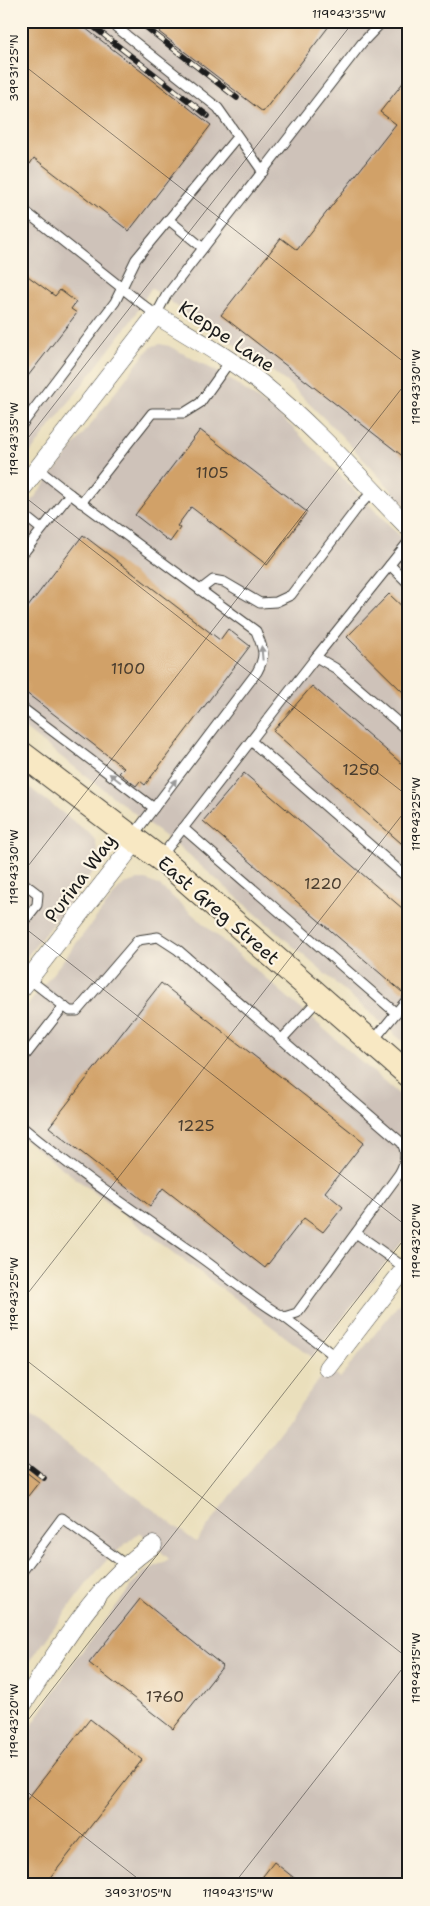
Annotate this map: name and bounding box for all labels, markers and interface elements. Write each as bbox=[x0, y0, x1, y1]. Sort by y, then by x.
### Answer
text: 119°43'35"W bbox=[312, 6, 386, 22]
text: 39°31'25"N bbox=[6, 34, 22, 102]
street label: Kleppe Lane bbox=[174, 295, 280, 378]
text: 119°43'30"W bbox=[408, 349, 424, 425]
text: 119°43'35"W bbox=[6, 402, 22, 476]
house number: 1105 bbox=[195, 462, 229, 483]
one-way arrow bbox=[258, 644, 266, 660]
house number: 1100 bbox=[111, 658, 145, 679]
house number: 1250 bbox=[342, 759, 380, 780]
one-way arrow bbox=[108, 773, 122, 783]
text: 119°43'25"W bbox=[408, 777, 424, 851]
one-way arrow bbox=[166, 779, 177, 792]
text: 119°43'30"W bbox=[6, 829, 22, 905]
street label: Purina Way bbox=[39, 829, 122, 928]
street label: East Greg Street bbox=[152, 850, 285, 970]
house number: 1220 bbox=[304, 873, 342, 894]
house number: 1225 bbox=[178, 1115, 214, 1136]
text: 119°43'20"W bbox=[408, 1203, 424, 1279]
text: 119°43'25"W bbox=[6, 1257, 22, 1331]
text: 119°43'15"W bbox=[408, 1632, 424, 1704]
text: 119°43'20"W bbox=[6, 1683, 22, 1759]
house number: 1760 bbox=[146, 1686, 184, 1707]
text: 39°31'05"N bbox=[104, 1885, 172, 1901]
text: 119°43'15"W bbox=[202, 1885, 274, 1901]

